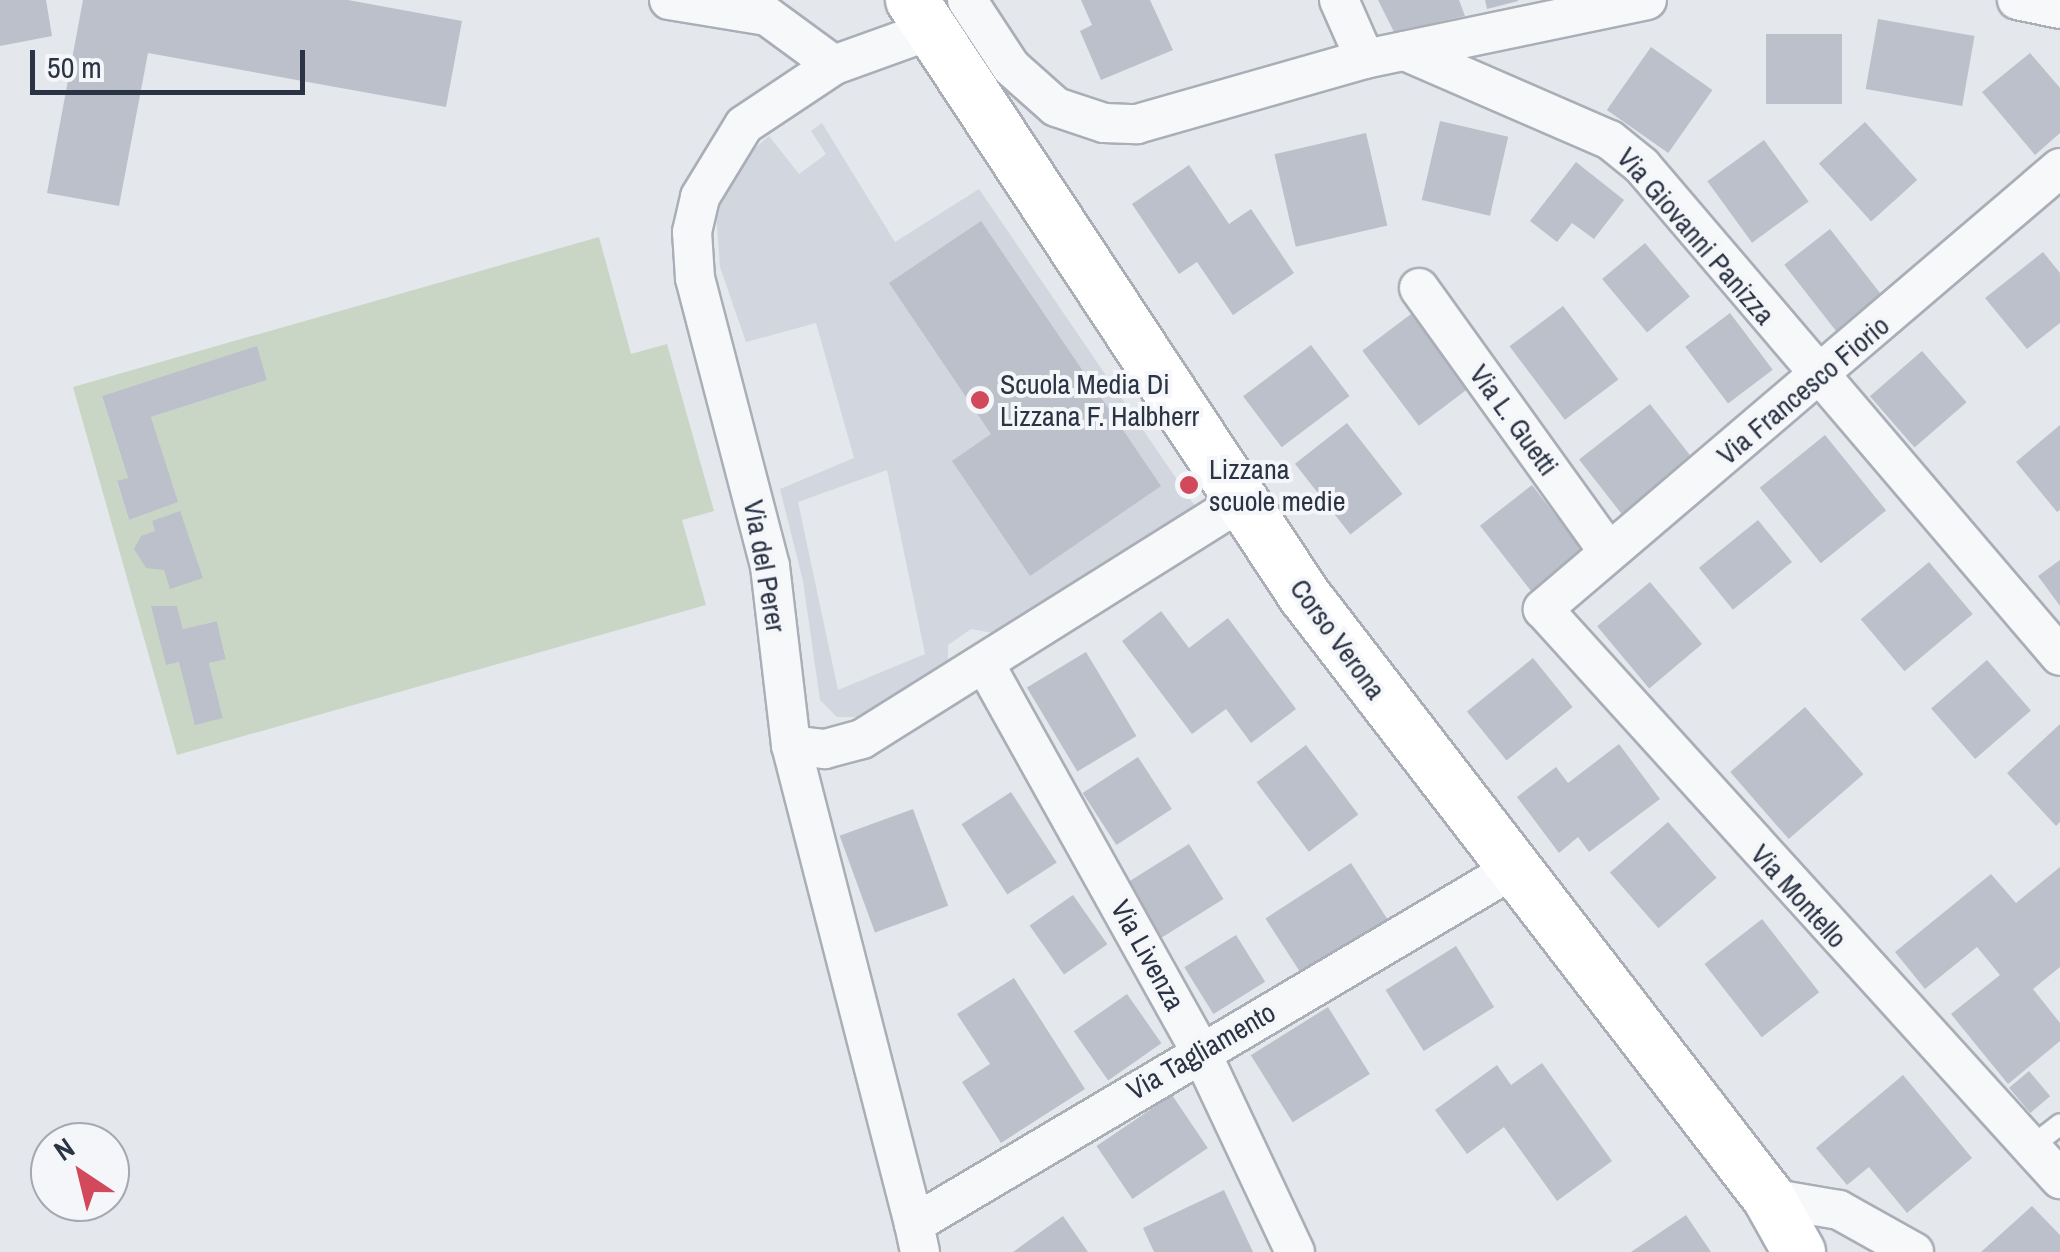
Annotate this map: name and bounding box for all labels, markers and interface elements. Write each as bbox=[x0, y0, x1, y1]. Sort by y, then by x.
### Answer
scale bar bbox=[35, 30, 310, 92]
text: 50 m bbox=[47, 47, 102, 87]
street label: Via Giovanni Panizza bbox=[1610, 141, 1782, 331]
street label: Via Francesco Fiorio bbox=[1710, 308, 1896, 472]
street label: Via L. Guetti bbox=[1463, 358, 1565, 482]
place label: Scuola Media Di Lizzana F. Halbherr bbox=[1000, 367, 1199, 433]
marker: Scuola Media Di Lizzana F. Halbherr bbox=[969, 389, 991, 411]
place label: Lizzana scuole medie bbox=[1209, 452, 1346, 518]
marker: Lizzana scuole medie bbox=[1178, 474, 1200, 496]
street label: Via del Perer bbox=[737, 497, 793, 635]
street label: Corso Verona bbox=[1283, 572, 1393, 706]
street label: Via Montello bbox=[1744, 837, 1854, 955]
street label: Via Livenza bbox=[1104, 894, 1192, 1016]
street label: Via Tagliamento bbox=[1121, 995, 1281, 1107]
north arrow bbox=[30, 1122, 130, 1222]
text: N bbox=[46, 1129, 82, 1169]

